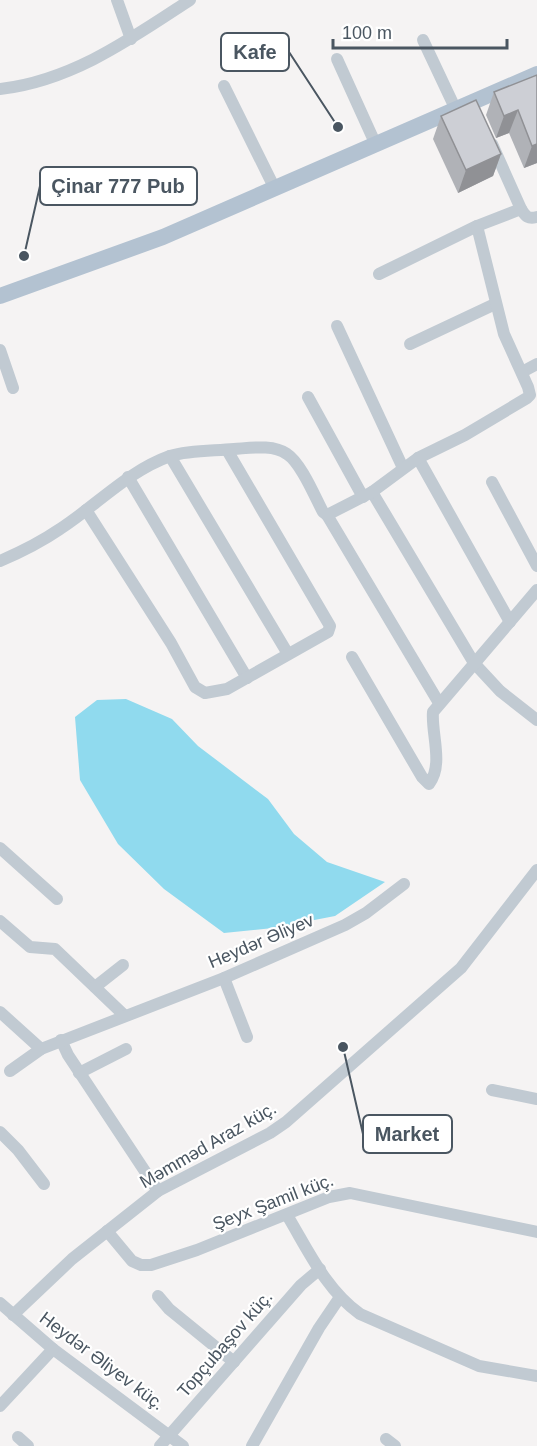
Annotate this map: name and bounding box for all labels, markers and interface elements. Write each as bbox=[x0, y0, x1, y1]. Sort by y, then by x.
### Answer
scale bar bbox=[333, 12, 507, 50]
text: 100 m bbox=[342, 23, 392, 43]
callout: Kafe bbox=[221, 33, 289, 71]
text: Kafe bbox=[233, 41, 277, 63]
callout: Çinar 777 Pub bbox=[40, 167, 197, 205]
text: Çinar 777 Pub bbox=[51, 175, 185, 197]
street label: Heydər Əliyev bbox=[205, 910, 317, 972]
street label: Məmməd Araz küç. bbox=[136, 1098, 280, 1192]
callout: Market bbox=[363, 1115, 452, 1153]
text: Market bbox=[375, 1123, 440, 1145]
street label: Şeyx Şamil küç. bbox=[210, 1170, 336, 1234]
street label: Topçubaşov küç. bbox=[173, 1287, 277, 1401]
street label: Heydər Əliyev küç. bbox=[36, 1308, 168, 1414]

